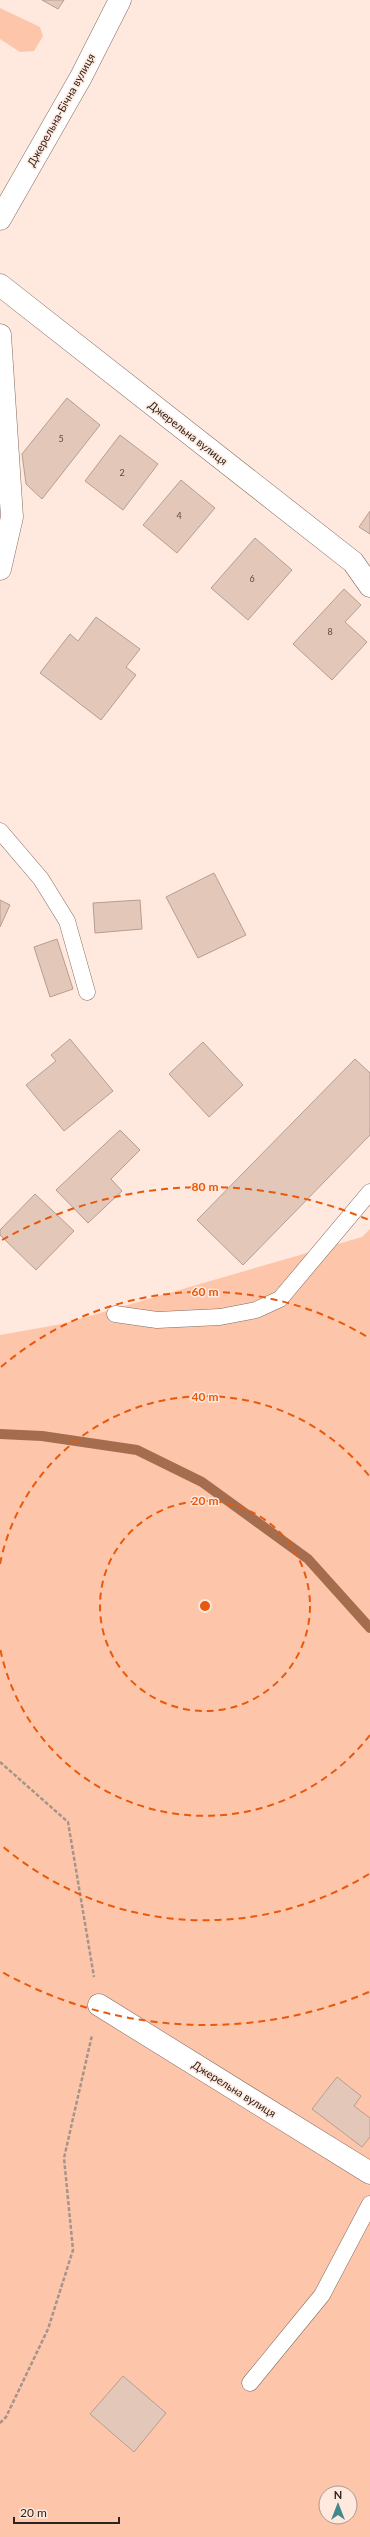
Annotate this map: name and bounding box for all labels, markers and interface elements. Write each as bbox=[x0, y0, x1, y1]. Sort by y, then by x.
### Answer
street label: Джерельна-Бічна вулиця bbox=[24, 51, 97, 169]
street label: Джерельна вулиця bbox=[146, 398, 230, 467]
house number: 5 bbox=[58, 433, 64, 444]
house number: 2 bbox=[119, 467, 125, 478]
house number: 4 bbox=[176, 510, 182, 521]
house number: 6 bbox=[249, 573, 255, 584]
house number: 8 bbox=[327, 626, 333, 637]
text: 80 m bbox=[192, 1179, 218, 1194]
text: 60 m bbox=[192, 1284, 218, 1299]
text: 40 m bbox=[192, 1389, 218, 1404]
text: 20 m bbox=[192, 1493, 218, 1508]
centre of rings bbox=[198, 1599, 212, 1613]
street label: Джерельна вулиця bbox=[190, 2058, 279, 2120]
north arrow bbox=[318, 2485, 358, 2525]
text: N bbox=[334, 2488, 342, 2501]
scale bar bbox=[14, 2499, 119, 2525]
text: 20 m bbox=[20, 2505, 47, 2520]

